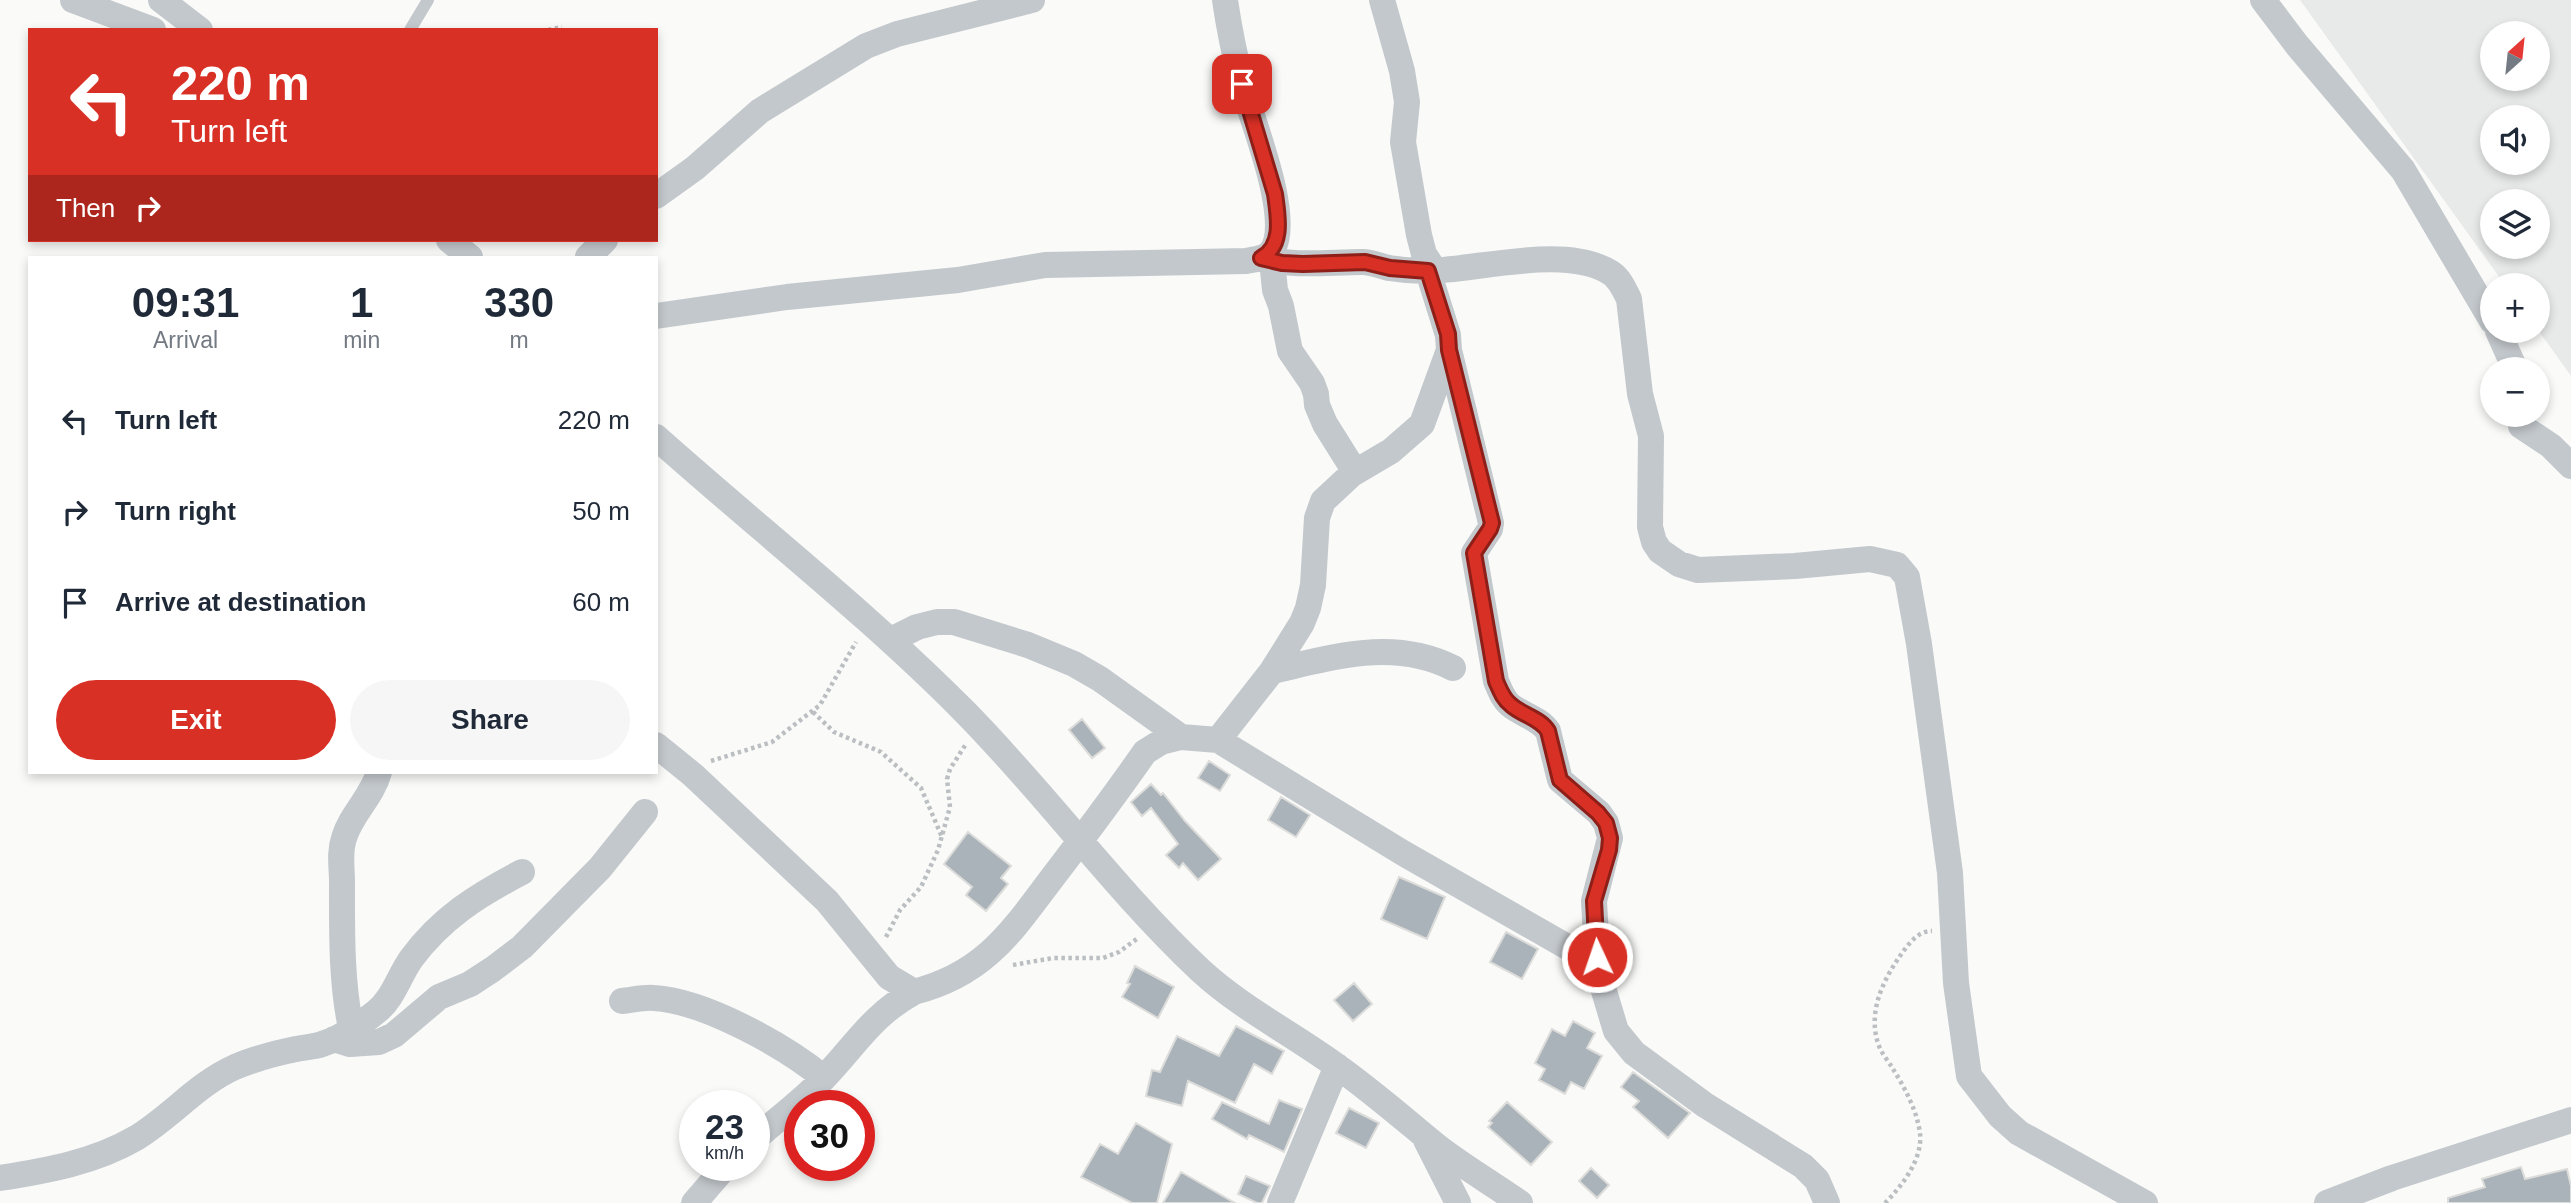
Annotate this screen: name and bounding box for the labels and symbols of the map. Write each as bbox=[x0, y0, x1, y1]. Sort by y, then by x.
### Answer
north arrow bbox=[2480, 21, 2550, 91]
pin bbox=[1212, 54, 1272, 114]
position arrow bbox=[1560, 920, 1634, 994]
speed limit sign: 30 bbox=[784, 1090, 875, 1181]

